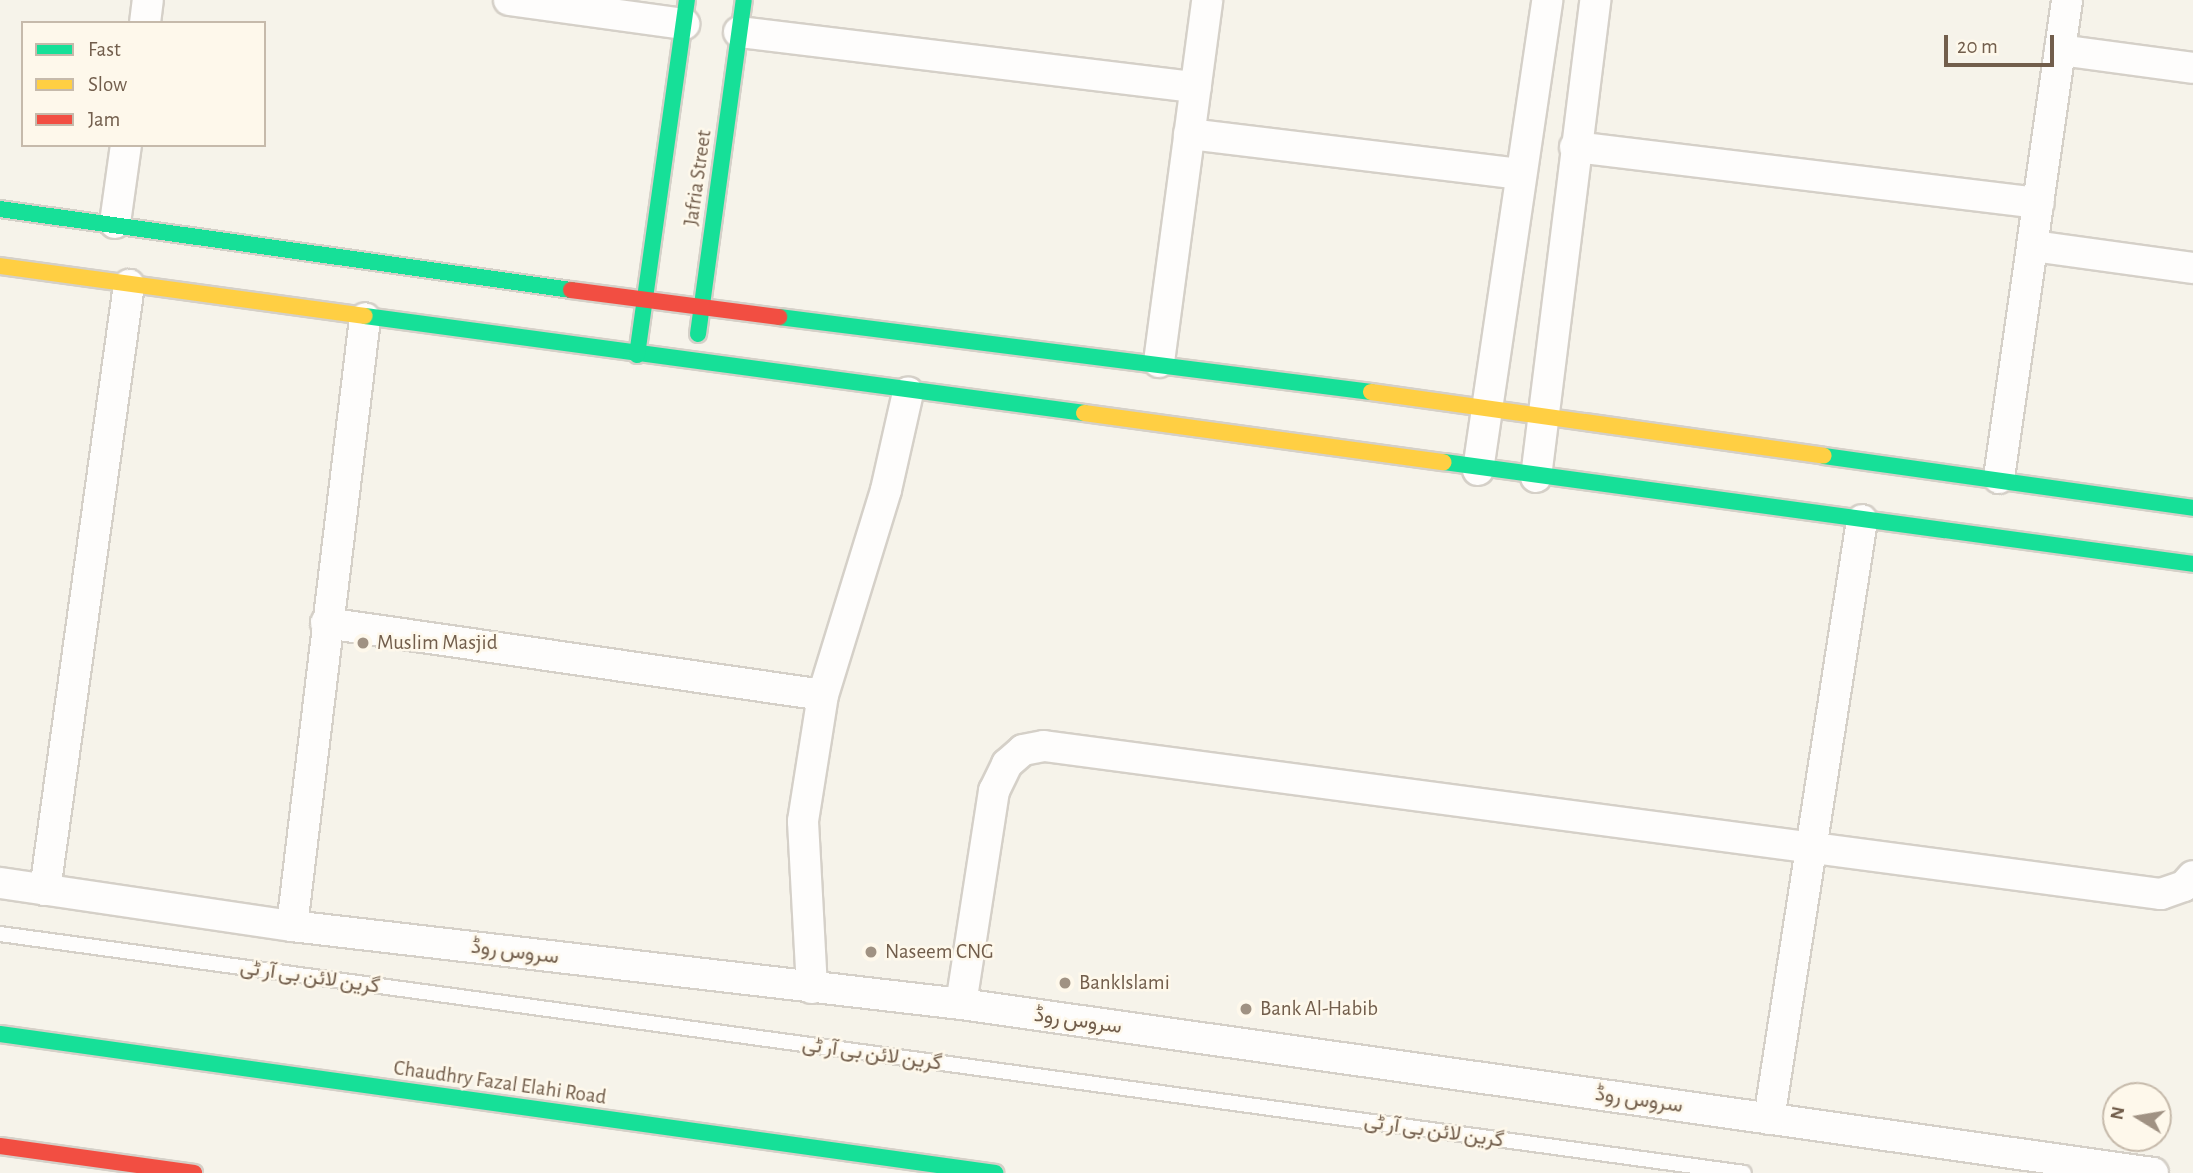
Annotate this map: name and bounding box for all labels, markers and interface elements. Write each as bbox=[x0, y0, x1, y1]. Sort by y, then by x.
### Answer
legend bbox=[21, 21, 266, 147]
scale bar bbox=[1948, 21, 2058, 65]
text: 20 m bbox=[1957, 36, 1998, 57]
text: Fast bbox=[88, 39, 121, 60]
text: Slow bbox=[88, 74, 127, 95]
text: Jam bbox=[88, 109, 120, 130]
street label: Jafria Street bbox=[679, 129, 717, 227]
place label: Muslim Masjid bbox=[377, 630, 498, 656]
marker: Muslim Masjid bbox=[355, 635, 371, 651]
street label: سروس روڈ bbox=[470, 934, 560, 970]
place label: Naseem CNG bbox=[885, 939, 994, 965]
marker: Naseem CNG bbox=[863, 944, 879, 960]
street label: گرین لائن بی آر ٹی bbox=[238, 955, 382, 999]
place label: BankIslami bbox=[1079, 970, 1170, 996]
marker: BankIslami bbox=[1057, 975, 1073, 991]
place label: Bank Al-Habib bbox=[1260, 996, 1378, 1022]
marker: Bank Al-Habib bbox=[1238, 1001, 1254, 1017]
street label: سروس روڈ bbox=[1033, 1002, 1123, 1040]
street label: گرین لائن بی آر ٹی bbox=[800, 1032, 944, 1076]
street label: Chaudhry Fazal Elahi Road bbox=[392, 1056, 608, 1110]
street label: سروس روڈ bbox=[1594, 1081, 1684, 1119]
north arrow bbox=[2102, 1082, 2172, 1152]
text: N bbox=[2107, 1105, 2128, 1122]
street label: گرین لائن بی آر ٹی bbox=[1362, 1109, 1506, 1153]

